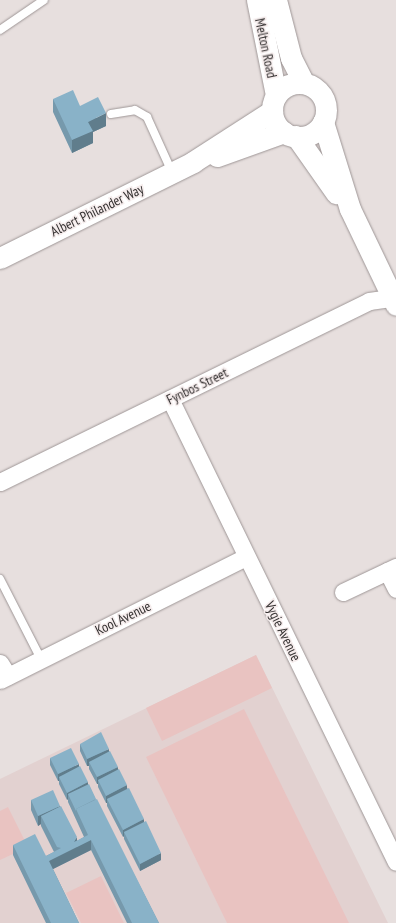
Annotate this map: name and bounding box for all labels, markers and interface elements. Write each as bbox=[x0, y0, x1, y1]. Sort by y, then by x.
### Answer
street label: Melton Road bbox=[251, 17, 281, 79]
street label: Albert Philander Way bbox=[48, 180, 146, 240]
street label: Fynbos Street bbox=[164, 364, 230, 408]
street label: Kool Avenue bbox=[92, 597, 154, 639]
street label: Vygie Avenue bbox=[261, 598, 305, 664]

